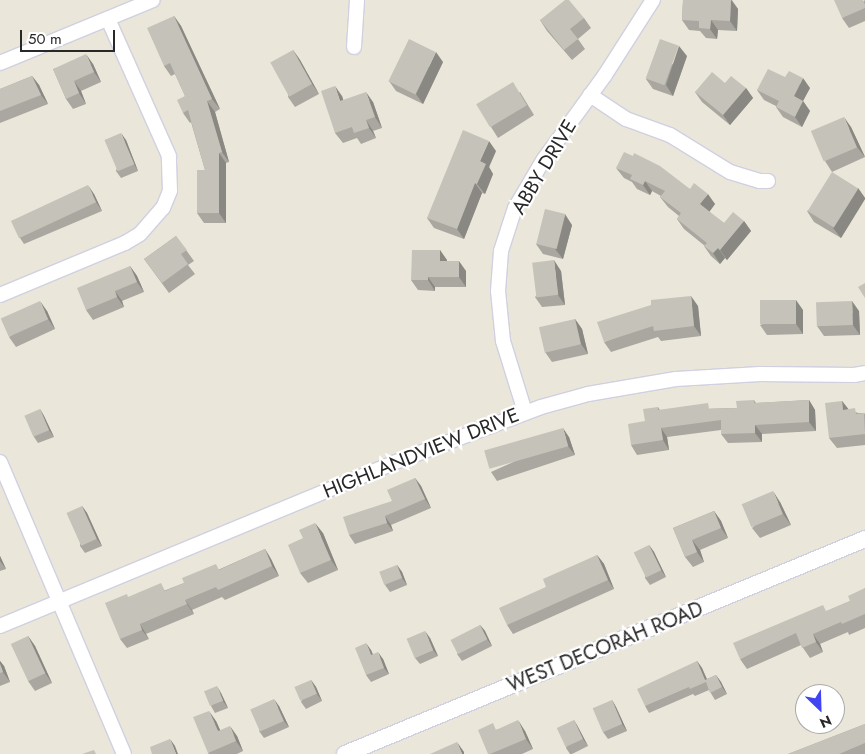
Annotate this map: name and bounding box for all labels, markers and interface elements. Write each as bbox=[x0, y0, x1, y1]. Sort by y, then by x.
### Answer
scale bar bbox=[22, 20, 118, 52]
text: 50 m bbox=[28, 28, 62, 50]
street label: ABBY DRIVE bbox=[506, 115, 582, 219]
street label: HIGHLANDVIEW DRIVE bbox=[320, 403, 522, 503]
street label: WEST DECORAH ROAD bbox=[504, 597, 706, 697]
north arrow bbox=[795, 684, 845, 734]
text: N bbox=[817, 710, 835, 733]

